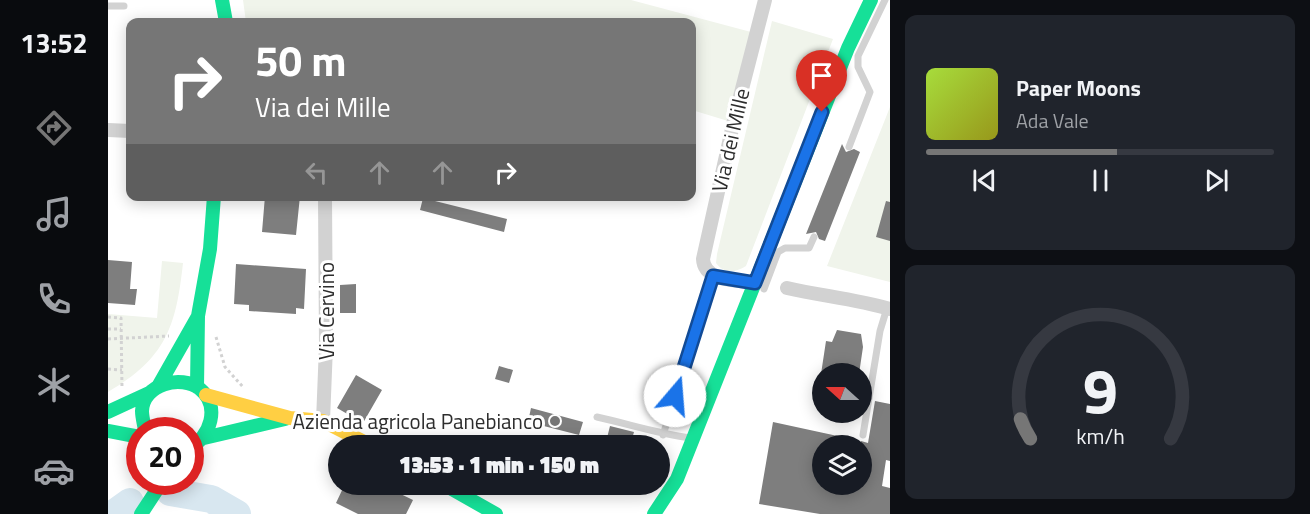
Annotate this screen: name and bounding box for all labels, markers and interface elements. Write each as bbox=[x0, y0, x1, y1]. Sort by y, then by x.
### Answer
text: 13:52 bbox=[20, 22, 88, 63]
text: 50 m bbox=[255, 28, 347, 92]
icon: right bbox=[156, 42, 234, 120]
pin bbox=[796, 50, 847, 112]
icon: arrive bbox=[805, 59, 838, 92]
text: Paper Moons bbox=[1016, 71, 1141, 105]
street label: Via dei Mille bbox=[703, 85, 757, 195]
text: Via dei Mille bbox=[255, 86, 391, 127]
text: Ada Vale bbox=[1016, 105, 1089, 136]
icon: directions bbox=[33, 107, 75, 149]
icon: left bbox=[300, 156, 333, 189]
icon: ahead bbox=[363, 156, 396, 189]
icon: ahead bbox=[426, 156, 459, 189]
icon: right bbox=[489, 156, 522, 189]
icon: previous bbox=[968, 164, 1001, 197]
icon: pause bbox=[1084, 164, 1117, 197]
icon: next bbox=[1200, 164, 1233, 197]
icon: music bbox=[33, 193, 75, 235]
street label: Via Cervino bbox=[310, 262, 342, 360]
icon: phone bbox=[33, 278, 75, 320]
text: 9 bbox=[1083, 342, 1117, 437]
north arrow bbox=[812, 363, 872, 423]
map controls bbox=[812, 363, 872, 495]
icon: climate bbox=[33, 364, 75, 406]
position arrow bbox=[643, 364, 707, 428]
place label: Azienda agricola Panebianco bbox=[293, 405, 543, 437]
marker: Azienda agricola Panebianco bbox=[548, 414, 562, 428]
speed limit sign: 20 bbox=[126, 417, 204, 495]
text: km/h bbox=[1076, 420, 1124, 452]
button: layers bbox=[812, 435, 872, 495]
text: 13:53 · 1 min · 150 m bbox=[399, 448, 599, 482]
icon: car bbox=[33, 450, 75, 492]

